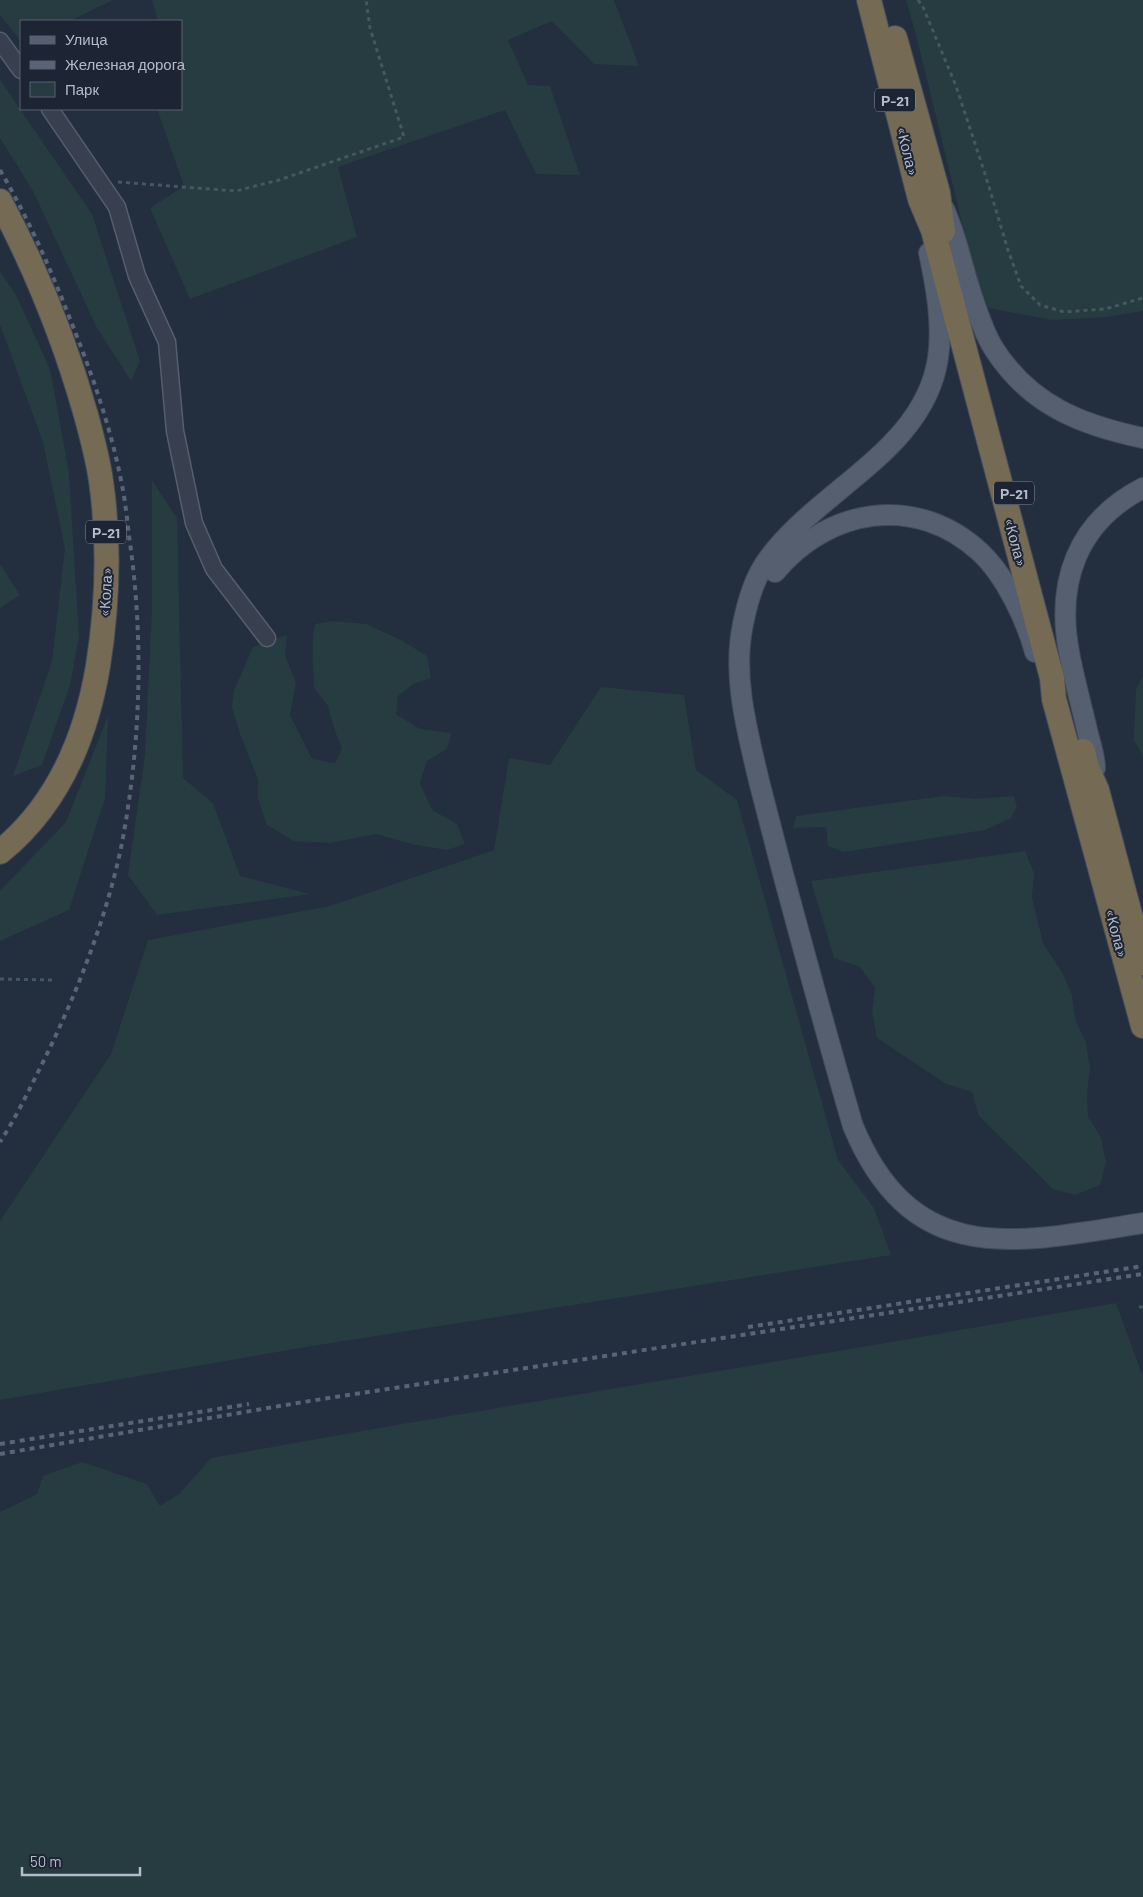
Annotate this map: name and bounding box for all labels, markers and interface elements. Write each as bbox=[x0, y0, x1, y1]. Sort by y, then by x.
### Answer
legend bbox=[20, 20, 182, 110]
text: Улица bbox=[65, 30, 108, 48]
text: Железная дорога bbox=[65, 55, 186, 73]
text: Парк bbox=[65, 80, 99, 98]
road number: Р-21 bbox=[875, 88, 915, 112]
street label: «Кола» bbox=[893, 125, 923, 177]
road number: Р-21 bbox=[994, 482, 1034, 504]
street label: «Кола» bbox=[1001, 515, 1031, 569]
road number: Р-21 bbox=[86, 520, 126, 544]
street label: «Кола» bbox=[95, 567, 115, 617]
street label: «Кола» bbox=[1102, 906, 1132, 960]
scale bar bbox=[22, 1844, 140, 1876]
text: 50 m bbox=[30, 1852, 62, 1870]

